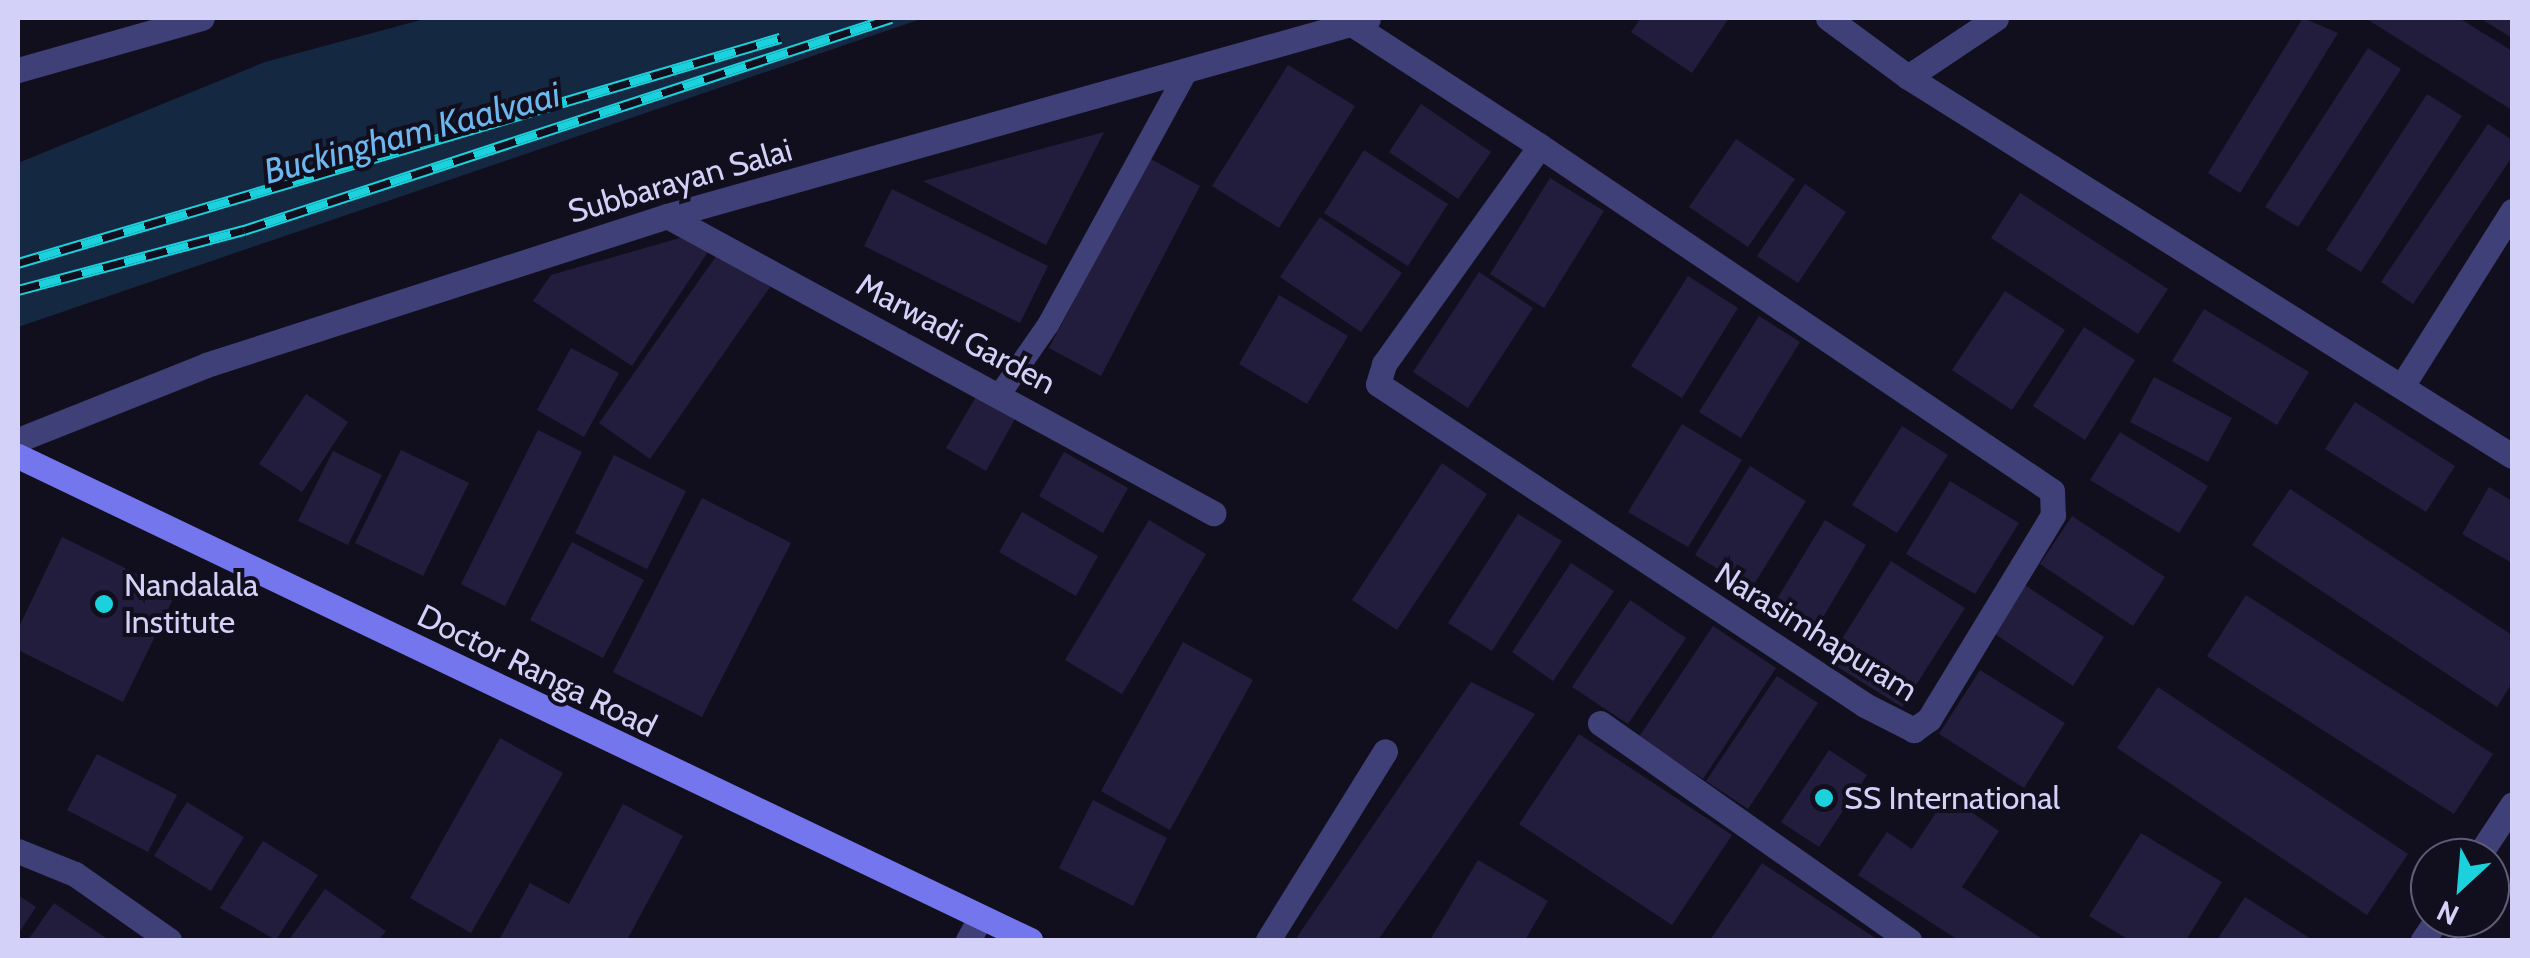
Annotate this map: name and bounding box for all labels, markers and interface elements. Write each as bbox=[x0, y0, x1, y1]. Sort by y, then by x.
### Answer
water label: Buckingham Kaalvaai bbox=[259, 73, 565, 193]
street label: Subbarayan Salai bbox=[564, 131, 796, 231]
street label: Marwadi Garden bbox=[850, 265, 1062, 403]
street label: Narasimhapuram bbox=[1708, 554, 1924, 710]
place label: Nandalala Institute bbox=[124, 567, 258, 642]
marker: Nandalala Institute bbox=[93, 593, 115, 615]
street label: Doctor Ranga Road bbox=[411, 597, 663, 745]
place label: SS International bbox=[1844, 779, 2060, 817]
marker: SS International bbox=[1813, 787, 1835, 809]
north arrow bbox=[2410, 838, 2510, 938]
text: N bbox=[2431, 894, 2464, 933]

